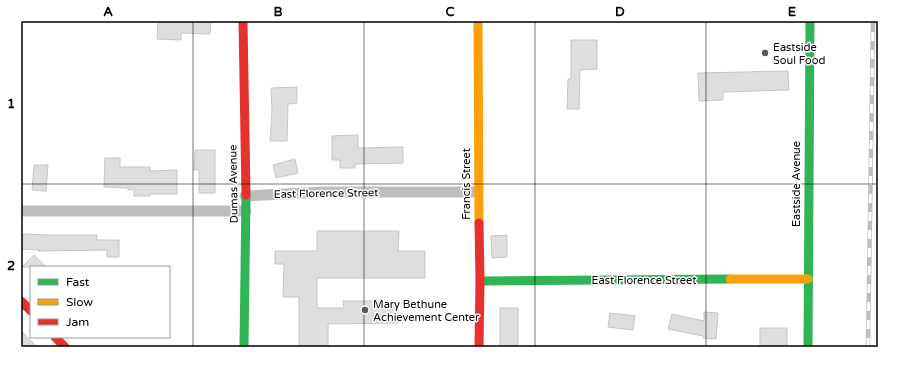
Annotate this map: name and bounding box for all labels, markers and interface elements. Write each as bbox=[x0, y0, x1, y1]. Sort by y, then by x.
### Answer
text: A bbox=[103, 4, 113, 20]
text: B bbox=[273, 4, 283, 20]
text: C bbox=[445, 4, 455, 20]
text: D bbox=[615, 4, 625, 20]
text: E bbox=[788, 4, 796, 20]
place label: Eastside Soul Food bbox=[773, 41, 825, 67]
marker: Eastside Soul Food bbox=[760, 48, 770, 58]
text: 1 bbox=[7, 96, 15, 112]
street label: Eastside Avenue bbox=[790, 141, 803, 227]
street label: Dumas Avenue bbox=[226, 145, 241, 223]
street label: Francis Street bbox=[460, 148, 473, 220]
street label: East Florence Street bbox=[274, 186, 379, 201]
text: 2 bbox=[7, 258, 15, 274]
legend bbox=[30, 266, 170, 338]
street label: East Florence Street bbox=[592, 274, 696, 287]
text: Fast bbox=[66, 275, 90, 289]
text: Slow bbox=[66, 295, 93, 309]
place label: Mary Bethune Achievement Center bbox=[373, 298, 480, 324]
marker: Mary Bethune Achievement Center bbox=[360, 305, 370, 315]
text: Jam bbox=[66, 315, 89, 329]

